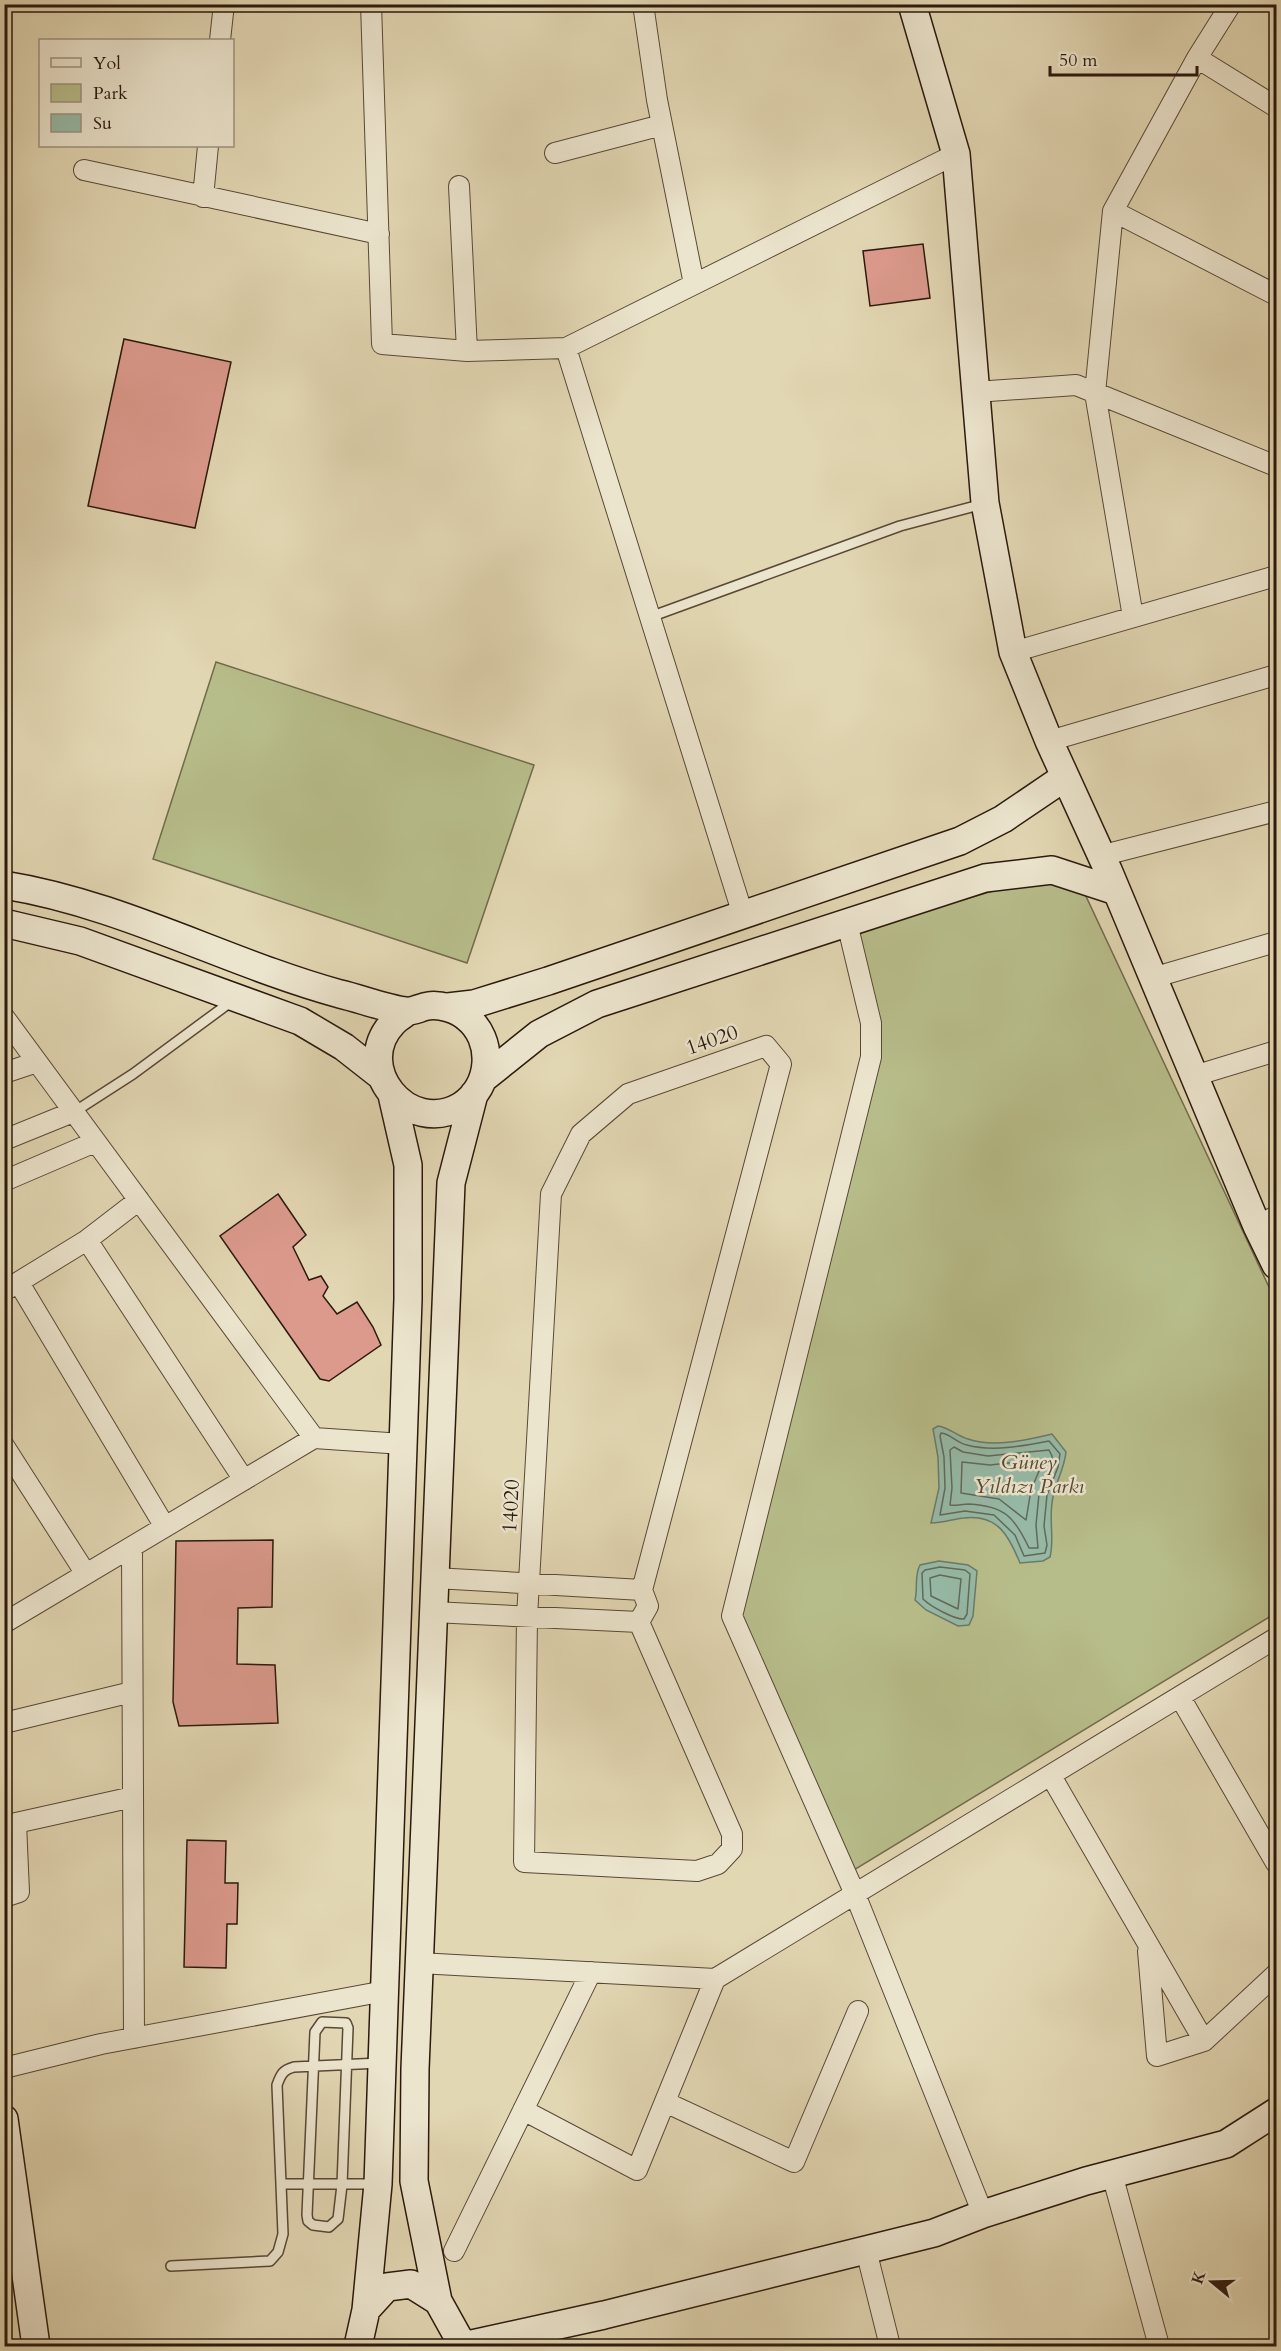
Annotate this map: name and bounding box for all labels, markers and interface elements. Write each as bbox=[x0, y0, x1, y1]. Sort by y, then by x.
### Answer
legend bbox=[39, 39, 234, 147]
scale bar bbox=[1050, 39, 1197, 77]
text: 50 m bbox=[1059, 48, 1098, 73]
text: Yol bbox=[93, 51, 121, 76]
text: Park bbox=[93, 81, 128, 106]
text: Su bbox=[93, 111, 112, 136]
street label: 14020 bbox=[682, 1018, 742, 1062]
park label: Güney Yıldızı Parkı bbox=[974, 1448, 1085, 1501]
street label: 14020 bbox=[495, 1478, 527, 1534]
north arrow bbox=[1182, 2252, 1242, 2312]
text: K bbox=[1186, 2268, 1211, 2287]

